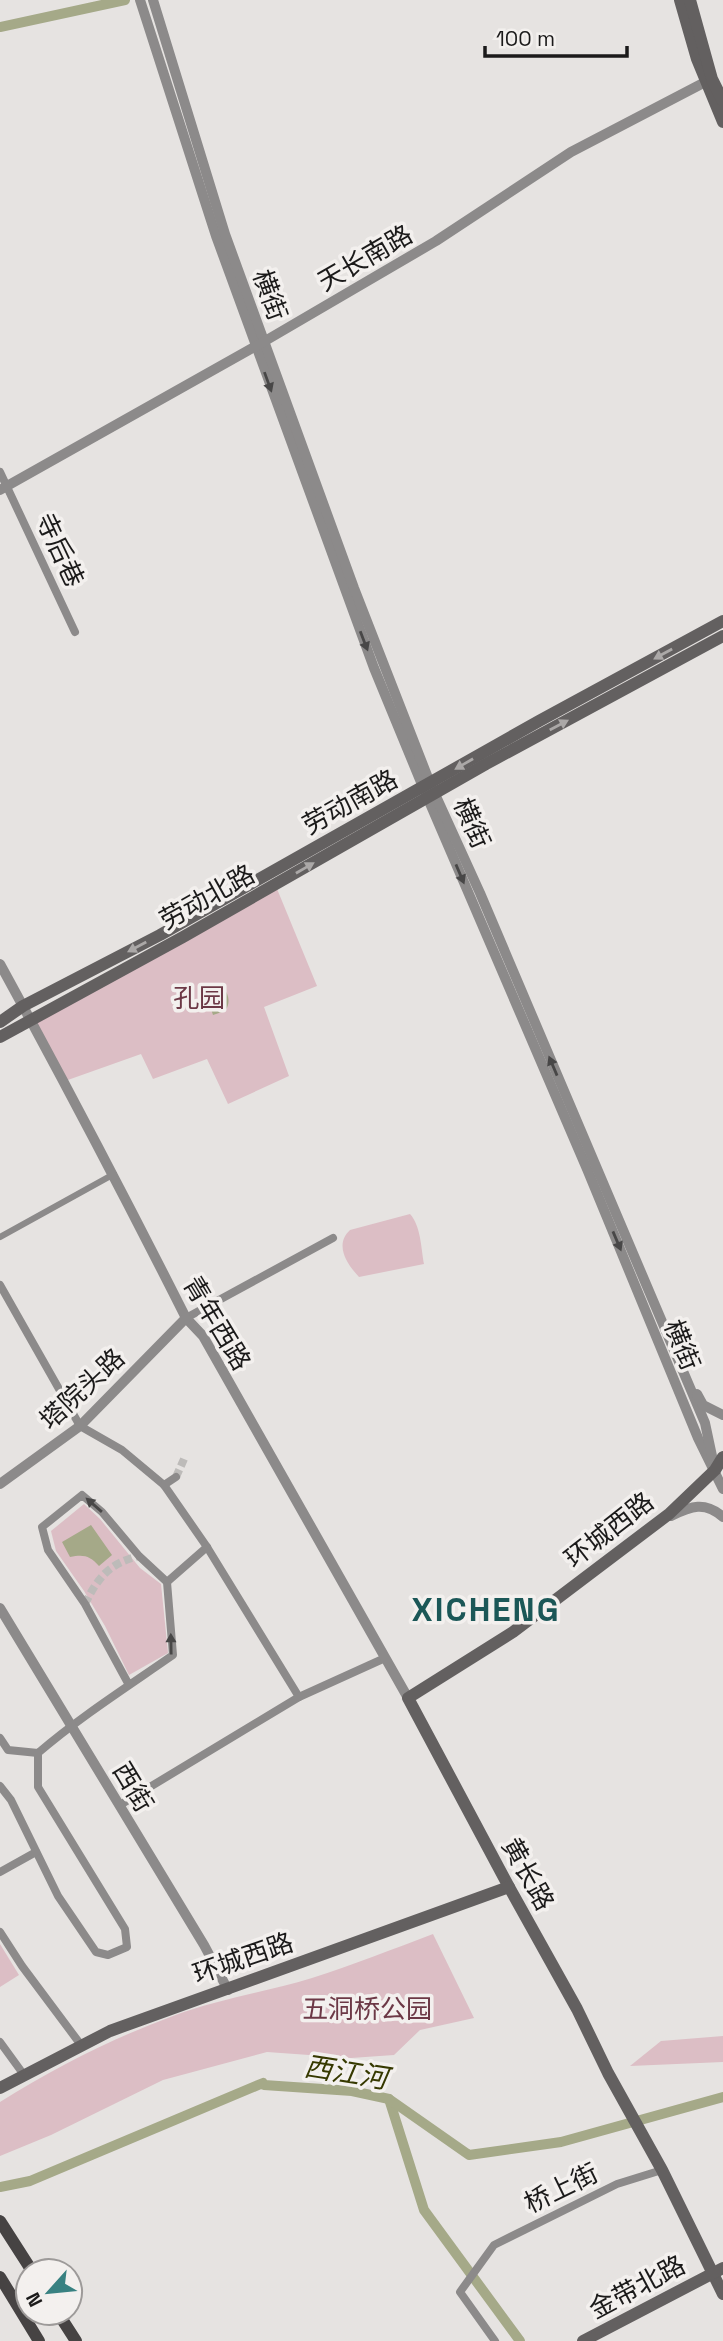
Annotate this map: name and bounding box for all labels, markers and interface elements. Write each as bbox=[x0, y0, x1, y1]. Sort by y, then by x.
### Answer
scale bar bbox=[485, 14, 627, 58]
text: 100 m bbox=[496, 25, 555, 52]
street label: 天长南路 bbox=[311, 217, 419, 299]
street label: 横街 bbox=[245, 265, 295, 325]
one-way arrow bbox=[263, 371, 274, 392]
street label: 寺后巷 bbox=[28, 507, 92, 593]
one-way arrow bbox=[358, 631, 369, 652]
one-way arrow bbox=[653, 648, 673, 659]
one-way arrow bbox=[550, 719, 569, 731]
one-way arrow bbox=[454, 758, 474, 770]
street label: 劳动南路 bbox=[296, 762, 404, 842]
street label: 横街 bbox=[446, 792, 498, 854]
street label: 劳动北路 bbox=[153, 857, 261, 937]
one-way arrow bbox=[295, 862, 314, 874]
one-way arrow bbox=[454, 864, 466, 884]
one-way arrow bbox=[127, 941, 147, 952]
park label: 孔园 bbox=[173, 981, 225, 1015]
one-way arrow bbox=[548, 1055, 559, 1076]
one-way arrow bbox=[611, 1231, 622, 1252]
street label: 青年西路 bbox=[176, 1270, 258, 1376]
street label: 横街 bbox=[656, 1315, 708, 1375]
street label: 塔院头路 bbox=[32, 1341, 132, 1437]
street label: 环城西路 bbox=[558, 1485, 660, 1575]
one-way arrow bbox=[85, 1497, 103, 1513]
district label: XICHENG bbox=[411, 1589, 561, 1631]
one-way arrow bbox=[166, 1633, 177, 1655]
street label: 西街 bbox=[105, 1756, 161, 1818]
street label: 黄长路 bbox=[494, 1832, 562, 1916]
street label: 环城西路 bbox=[188, 1925, 298, 1991]
park label: 五洞桥公园 bbox=[302, 1992, 432, 2026]
water label: 西江河 bbox=[302, 2048, 395, 2097]
street label: 桥上街 bbox=[518, 2156, 604, 2220]
street label: 金带北路 bbox=[583, 2248, 691, 2326]
north arrow bbox=[14, 2257, 84, 2327]
text: N bbox=[20, 2288, 48, 2311]

